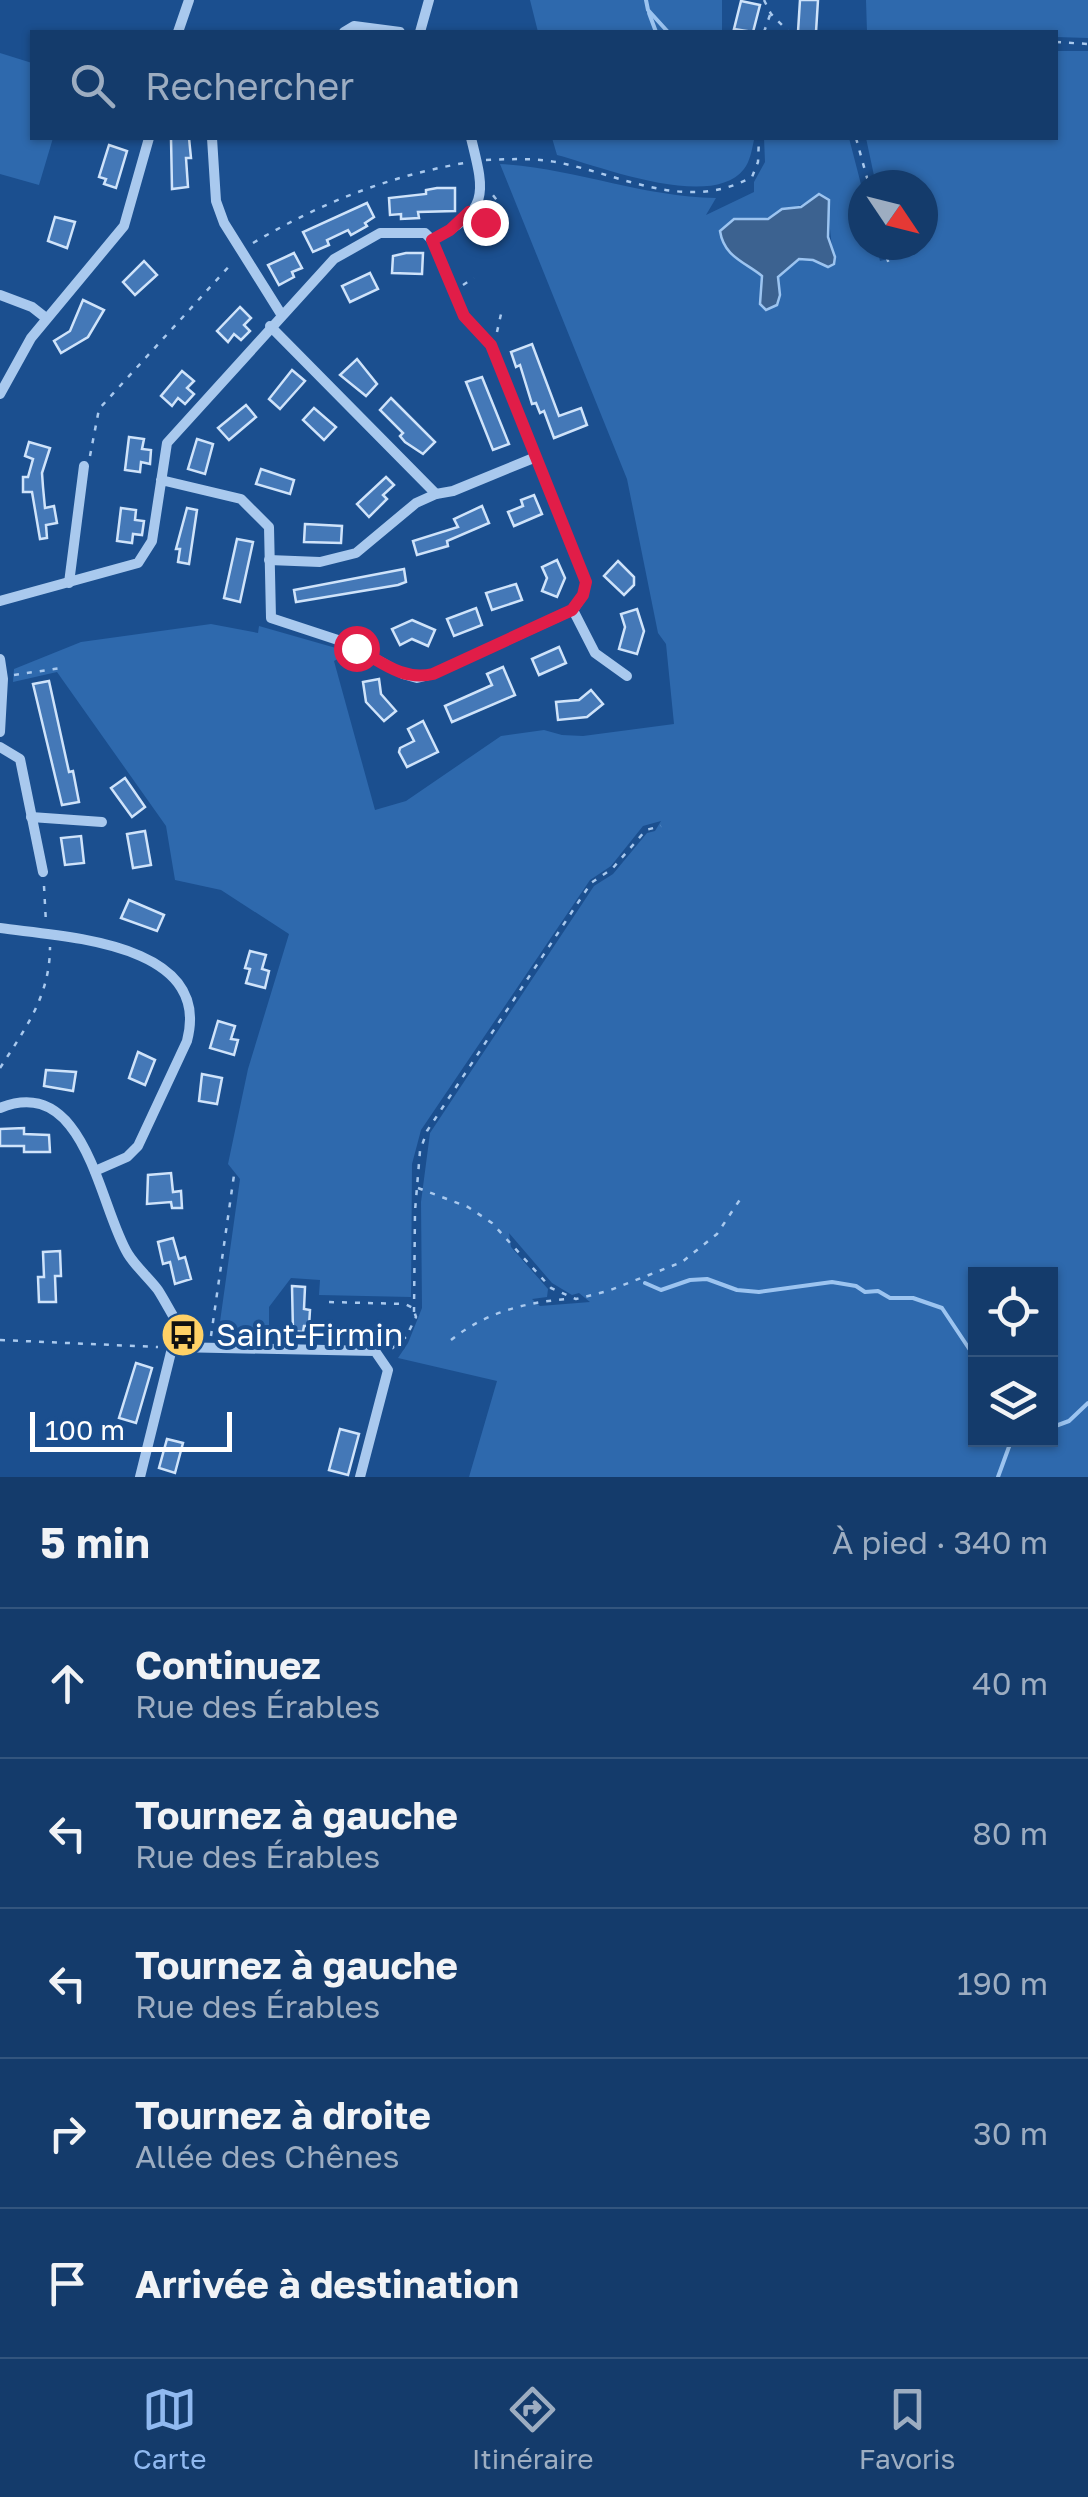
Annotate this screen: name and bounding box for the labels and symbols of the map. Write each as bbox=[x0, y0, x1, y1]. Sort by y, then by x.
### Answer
north arrow bbox=[848, 170, 938, 260]
route end bbox=[463, 200, 509, 246]
route start bbox=[334, 626, 380, 672]
bus stop icon: Saint-Firmin bbox=[160, 1312, 206, 1358]
place label: Saint-Firmin bbox=[216, 1315, 404, 1353]
scale bar bbox=[30, 1407, 232, 1452]

